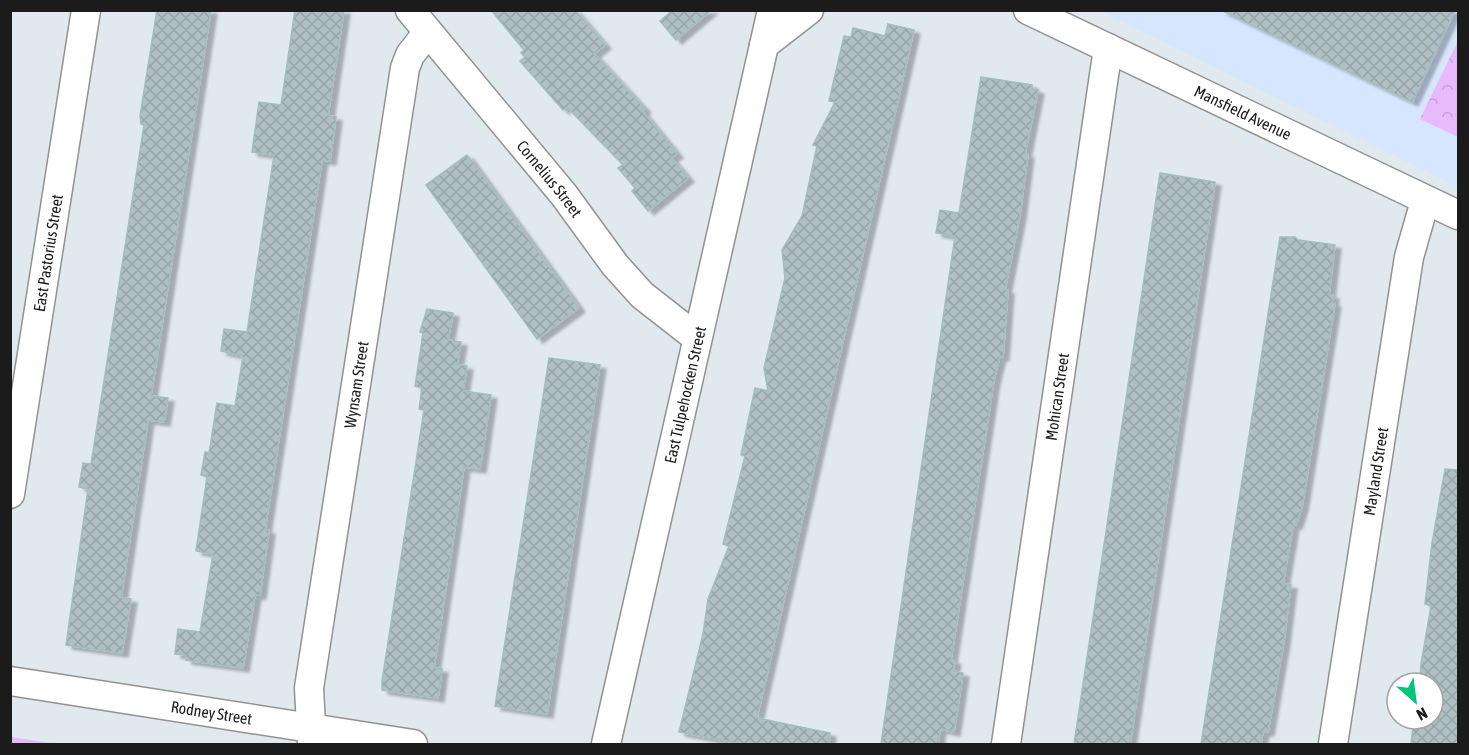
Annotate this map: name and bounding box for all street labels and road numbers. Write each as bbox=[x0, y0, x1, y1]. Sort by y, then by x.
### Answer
street label: Mansfield Avenue bbox=[1191, 82, 1294, 143]
street label: Cornelius Street bbox=[513, 137, 586, 221]
street label: East Pastorius Street bbox=[30, 193, 66, 313]
street label: East Tulpehocken Street bbox=[661, 324, 709, 465]
street label: Wynsam Street bbox=[340, 339, 372, 430]
street label: Mohican Street bbox=[1042, 351, 1072, 442]
street label: Mayland Street bbox=[1360, 425, 1391, 517]
street label: Rodney Street bbox=[170, 697, 254, 728]

